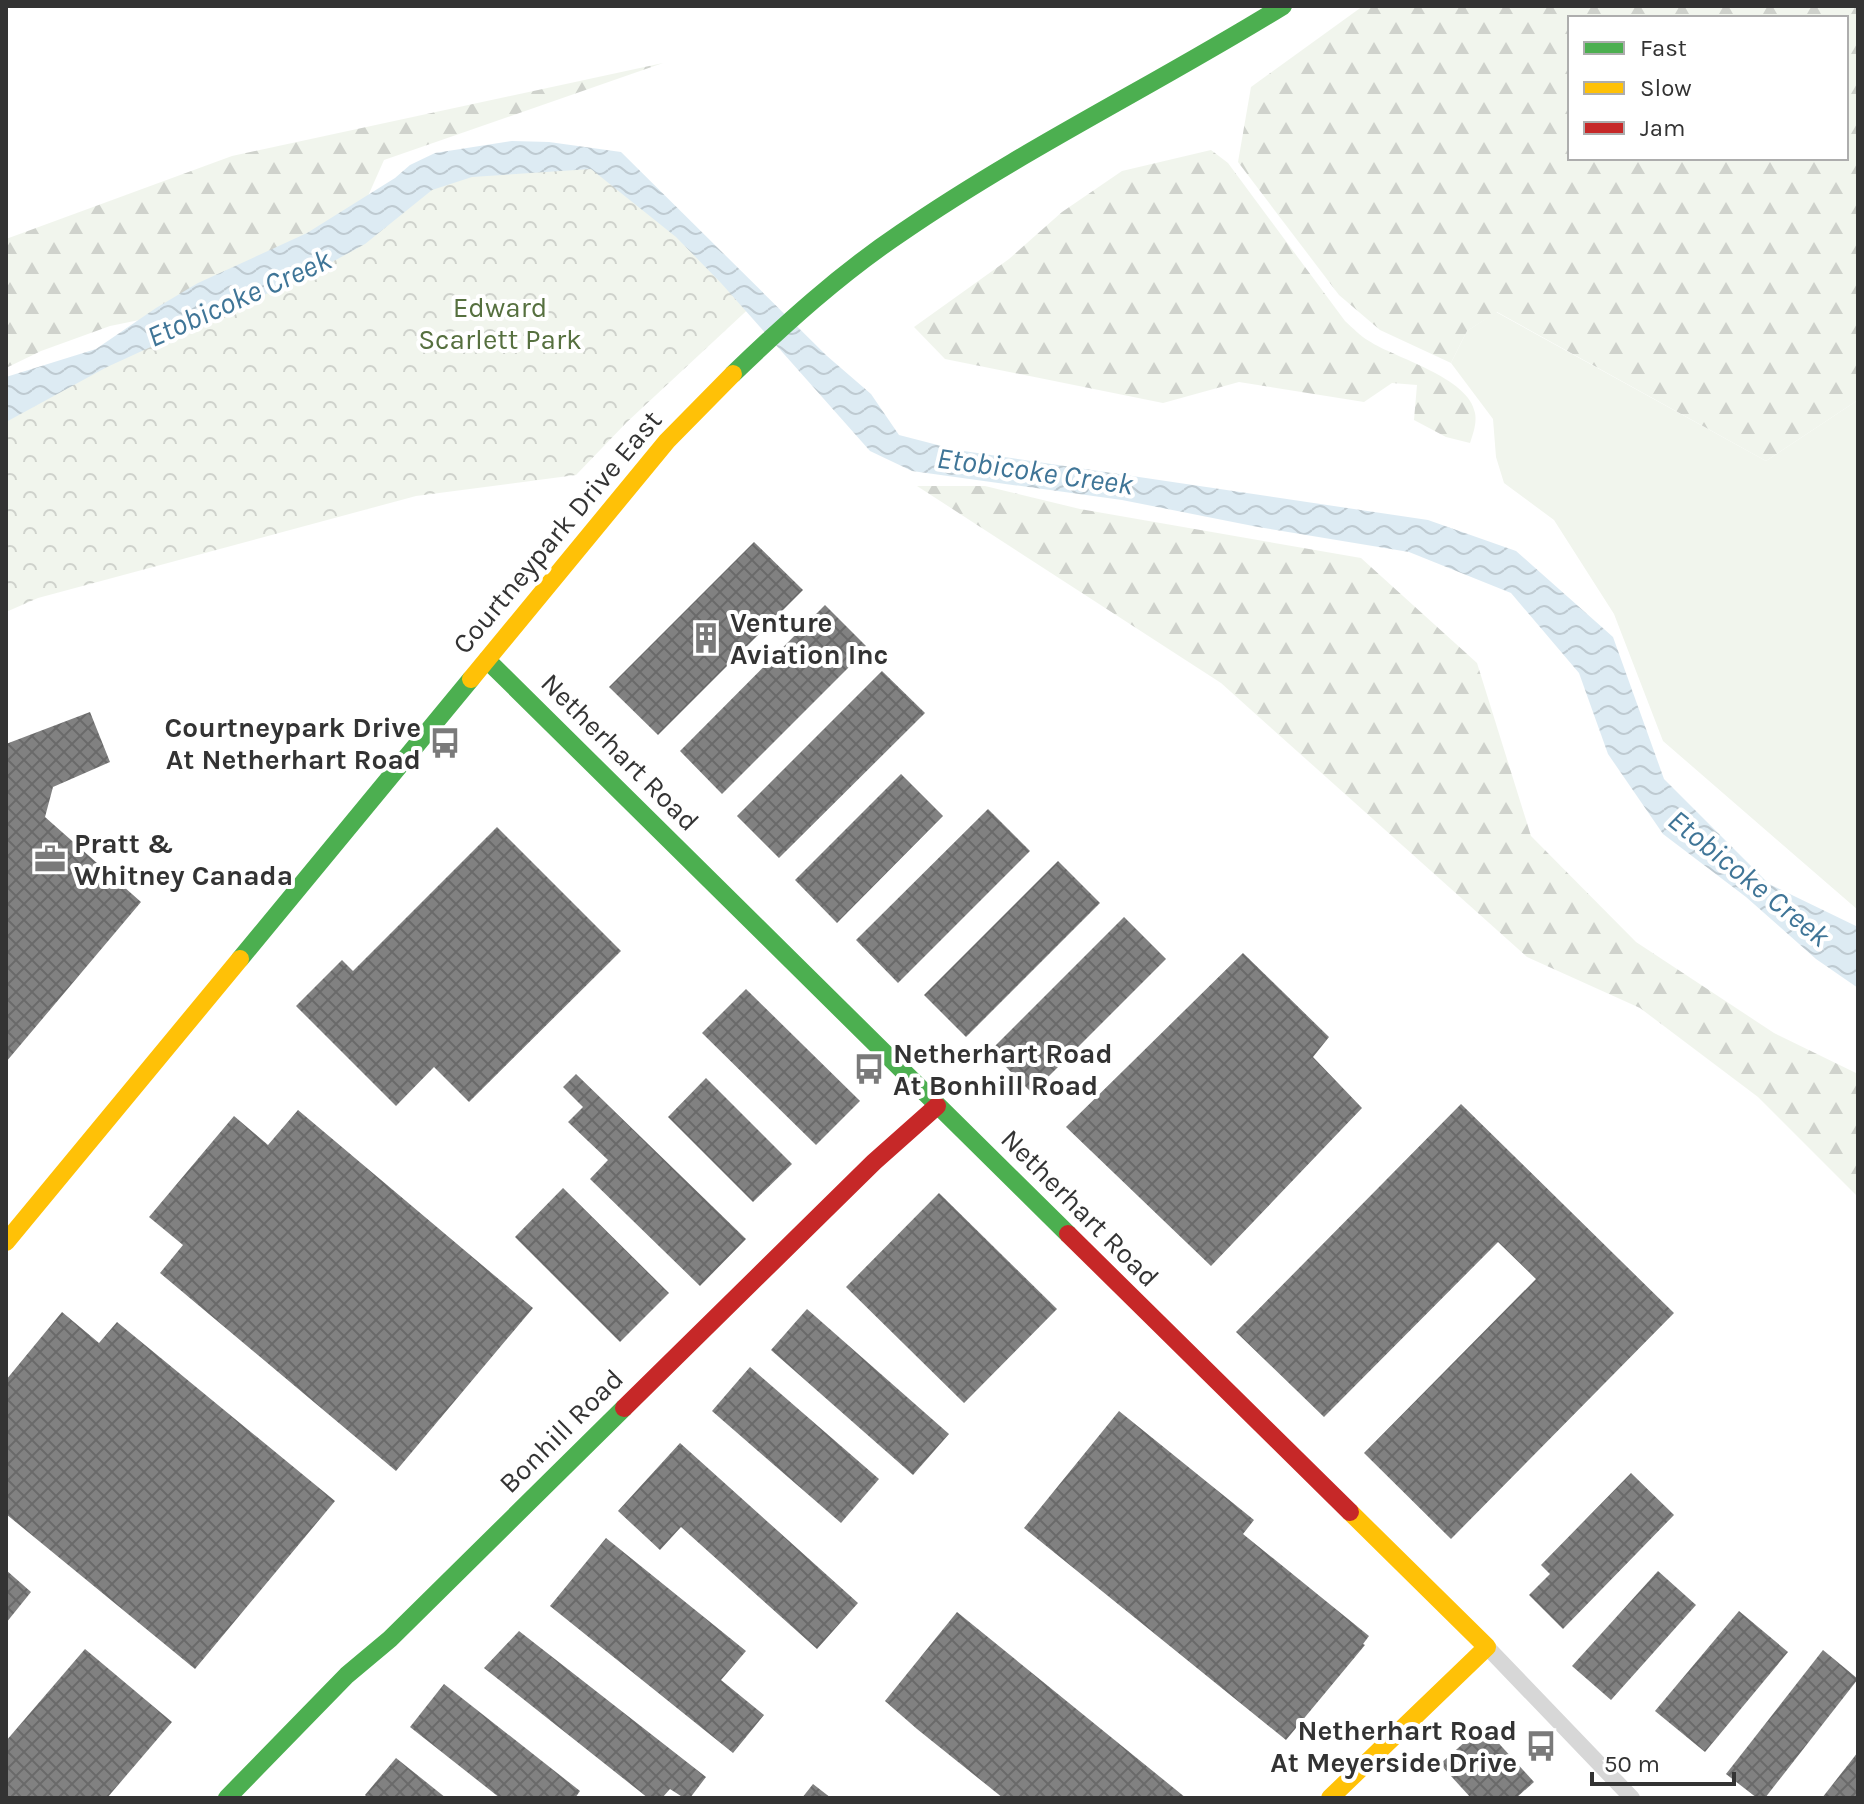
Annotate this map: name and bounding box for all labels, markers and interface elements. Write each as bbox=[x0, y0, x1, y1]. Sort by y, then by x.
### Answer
legend bbox=[1568, 16, 1848, 160]
text: Fast bbox=[1640, 34, 1687, 62]
text: Slow bbox=[1640, 74, 1692, 102]
text: Jam bbox=[1640, 114, 1685, 142]
water label: Etobicoke Creek bbox=[141, 241, 337, 355]
park label: Edward Scarlett Park bbox=[418, 291, 582, 356]
street label: Courtneypark Drive East bbox=[446, 404, 668, 660]
water label: Etobicoke Creek bbox=[934, 439, 1136, 503]
place label: Venture Aviation Inc bbox=[730, 606, 888, 671]
building icon: Venture Aviation Inc bbox=[689, 621, 723, 655]
street label: Netherhart Road bbox=[534, 666, 706, 838]
place label: Courtneypark Drive At Netherhart Road bbox=[165, 711, 421, 776]
bus stop icon: Courtneypark Drive At Netherhart Road bbox=[428, 726, 462, 760]
water label: Etobicoke Creek bbox=[1661, 802, 1838, 955]
place label: Pratt & Whitney Canada bbox=[74, 827, 293, 892]
office icon: Pratt & Whitney Canada bbox=[33, 842, 67, 876]
place label: Netherhart Road At Bonhill Road bbox=[893, 1037, 1113, 1102]
bus stop icon: Netherhart Road At Bonhill Road bbox=[852, 1052, 886, 1086]
street label: Netherhart Road bbox=[994, 1122, 1166, 1294]
street label: Bonhill Road bbox=[492, 1362, 630, 1500]
place label: Netherhart Road At Meyerside Drive bbox=[1270, 1714, 1517, 1779]
bus stop icon: Netherhart Road At Meyerside Drive bbox=[1524, 1729, 1558, 1763]
scale bar bbox=[1592, 1736, 1734, 1786]
text: 50 m bbox=[1604, 1750, 1660, 1778]

